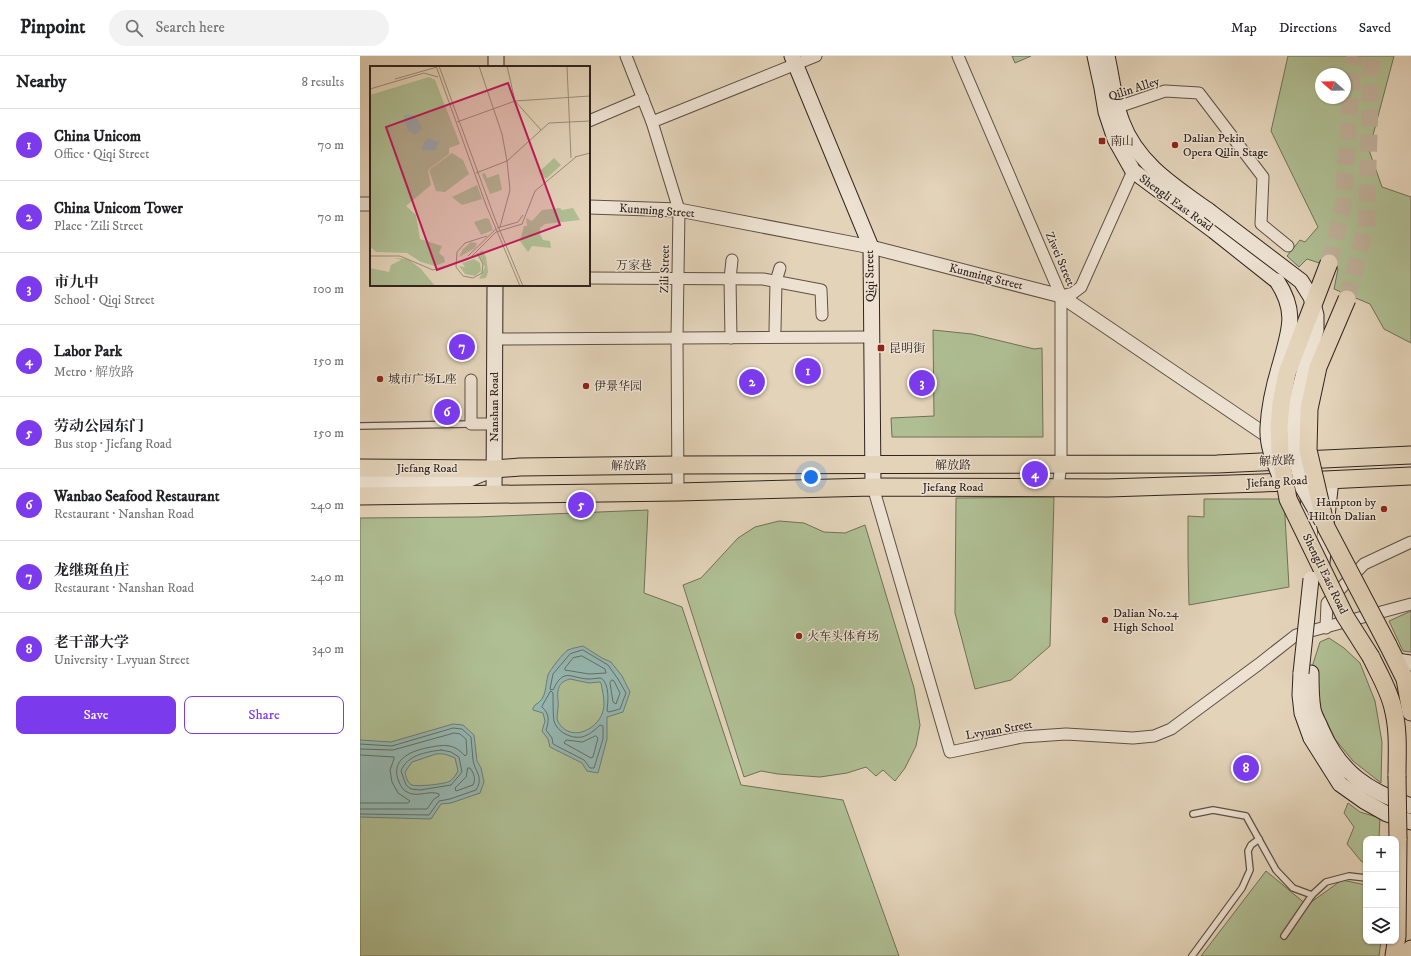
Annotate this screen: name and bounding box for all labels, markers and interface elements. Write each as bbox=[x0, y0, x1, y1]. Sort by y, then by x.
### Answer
search box bbox=[109, 10, 389, 46]
text: Pinpoint bbox=[20, 16, 85, 39]
icon: search bbox=[123, 17, 145, 39]
text: Search here bbox=[155, 18, 225, 37]
text: Map bbox=[1231, 19, 1257, 37]
text: Directions bbox=[1279, 19, 1337, 37]
text: Saved bbox=[1359, 19, 1391, 37]
inset map bbox=[370, 66, 590, 286]
north arrow bbox=[1315, 68, 1351, 104]
text: Nearby bbox=[16, 71, 66, 93]
text: 8 results bbox=[302, 74, 344, 90]
street label: Qilin Alley bbox=[1106, 74, 1162, 104]
text: China Unicom bbox=[54, 127, 141, 146]
place label: Dalian Pekin Opera Qilin Stage bbox=[1183, 131, 1268, 160]
place label: 南山 bbox=[1110, 134, 1134, 149]
marker: 南山 bbox=[1097, 136, 1107, 146]
text: 1 bbox=[27, 137, 31, 153]
text: 70 m bbox=[318, 137, 344, 153]
marker: Dalian Pekin Opera Qilin Stage bbox=[1170, 140, 1180, 150]
text: Office · Qiqi Street bbox=[54, 146, 149, 162]
street label: Shengli East Road bbox=[1136, 171, 1216, 235]
text: China Unicom Tower bbox=[54, 199, 183, 218]
street label: Kunming Street bbox=[619, 201, 695, 221]
text: 2 bbox=[26, 209, 32, 225]
text: 70 m bbox=[318, 209, 344, 225]
text: Place · Zili Street bbox=[54, 218, 143, 234]
street label: Ziwei Street bbox=[1042, 230, 1078, 289]
street label: Zili Street bbox=[657, 244, 673, 293]
street label: Qiqi Street bbox=[862, 250, 878, 302]
street label: 万家巷 bbox=[616, 258, 652, 273]
street label: Kunming Street bbox=[948, 261, 1025, 293]
text: 市九中 bbox=[54, 273, 99, 292]
text: 3 bbox=[27, 281, 31, 297]
text: 100 m bbox=[313, 281, 344, 297]
text: School · Qiqi Street bbox=[54, 292, 155, 308]
pin: 7 bbox=[449, 332, 475, 362]
place label: 昆明街 bbox=[889, 341, 926, 356]
text: Labor Park bbox=[54, 342, 122, 361]
marker: 昆明街 bbox=[876, 343, 886, 353]
text: 4 bbox=[25, 353, 33, 369]
text: 150 m bbox=[313, 353, 344, 369]
pin: 1 bbox=[795, 356, 821, 386]
text: Metro · 解放路 bbox=[54, 364, 134, 380]
pin: 2 bbox=[739, 367, 765, 397]
pin: 3 bbox=[909, 368, 935, 398]
place label: 城市广场L座 bbox=[388, 372, 457, 387]
street label: Nanshan Road bbox=[487, 372, 502, 442]
marker: 城市广场L座 bbox=[375, 374, 385, 384]
place label: 伊景华园 bbox=[594, 379, 642, 394]
marker: 伊景华园 bbox=[581, 381, 591, 391]
pin: 6 bbox=[434, 397, 460, 427]
text: 劳动公园东门 bbox=[54, 417, 144, 436]
text: 5 bbox=[26, 425, 32, 441]
text: 150 m bbox=[313, 425, 344, 441]
text: Bus stop · Jiefang Road bbox=[54, 436, 172, 452]
street label: 解放路 bbox=[1259, 453, 1295, 469]
street label: 解放路 bbox=[611, 458, 647, 474]
street label: 解放路 bbox=[935, 458, 971, 473]
pin: 4 bbox=[1022, 459, 1048, 489]
street label: Jiefang Road bbox=[395, 461, 458, 476]
your location bbox=[801, 467, 821, 487]
street label: Jiefang Road bbox=[1245, 473, 1308, 491]
street label: Jiefang Road bbox=[921, 480, 984, 495]
text: Wanbao Seafood Restaurant bbox=[54, 487, 219, 506]
pin: 5 bbox=[568, 490, 594, 520]
place label: Hampton by Hilton Dalian bbox=[1309, 495, 1377, 524]
text: 6 bbox=[26, 497, 32, 513]
text: 240 m bbox=[311, 497, 344, 513]
marker: Hampton by Hilton Dalian bbox=[1379, 504, 1389, 514]
text: Restaurant · Nanshan Road bbox=[54, 506, 194, 522]
street label: Shengli East Road bbox=[1299, 531, 1351, 617]
text: 龙继斑鱼庄 bbox=[54, 561, 129, 580]
text: 7 bbox=[26, 569, 32, 585]
text: 240 m bbox=[311, 569, 344, 585]
text: Restaurant · Nanshan Road bbox=[54, 580, 194, 596]
place label: Dalian No.24 High School bbox=[1113, 606, 1180, 635]
marker: Dalian No.24 High School bbox=[1100, 615, 1110, 625]
place label: 火车头体育场 bbox=[807, 629, 879, 644]
marker: 火车头体育场 bbox=[794, 631, 804, 641]
text: 老干部大学 bbox=[54, 633, 129, 652]
text: 8 bbox=[26, 641, 32, 657]
text: 340 m bbox=[312, 641, 344, 657]
text: University · Lvyuan Street bbox=[54, 652, 190, 668]
button: Save bbox=[16, 696, 176, 734]
button: Share bbox=[184, 696, 344, 734]
street label: Lvyuan Street bbox=[964, 717, 1034, 743]
pin: 8 bbox=[1233, 753, 1259, 783]
map controls bbox=[1363, 836, 1399, 944]
button: + bbox=[1363, 836, 1399, 872]
button: − bbox=[1363, 872, 1399, 908]
button: layers bbox=[1363, 908, 1399, 944]

